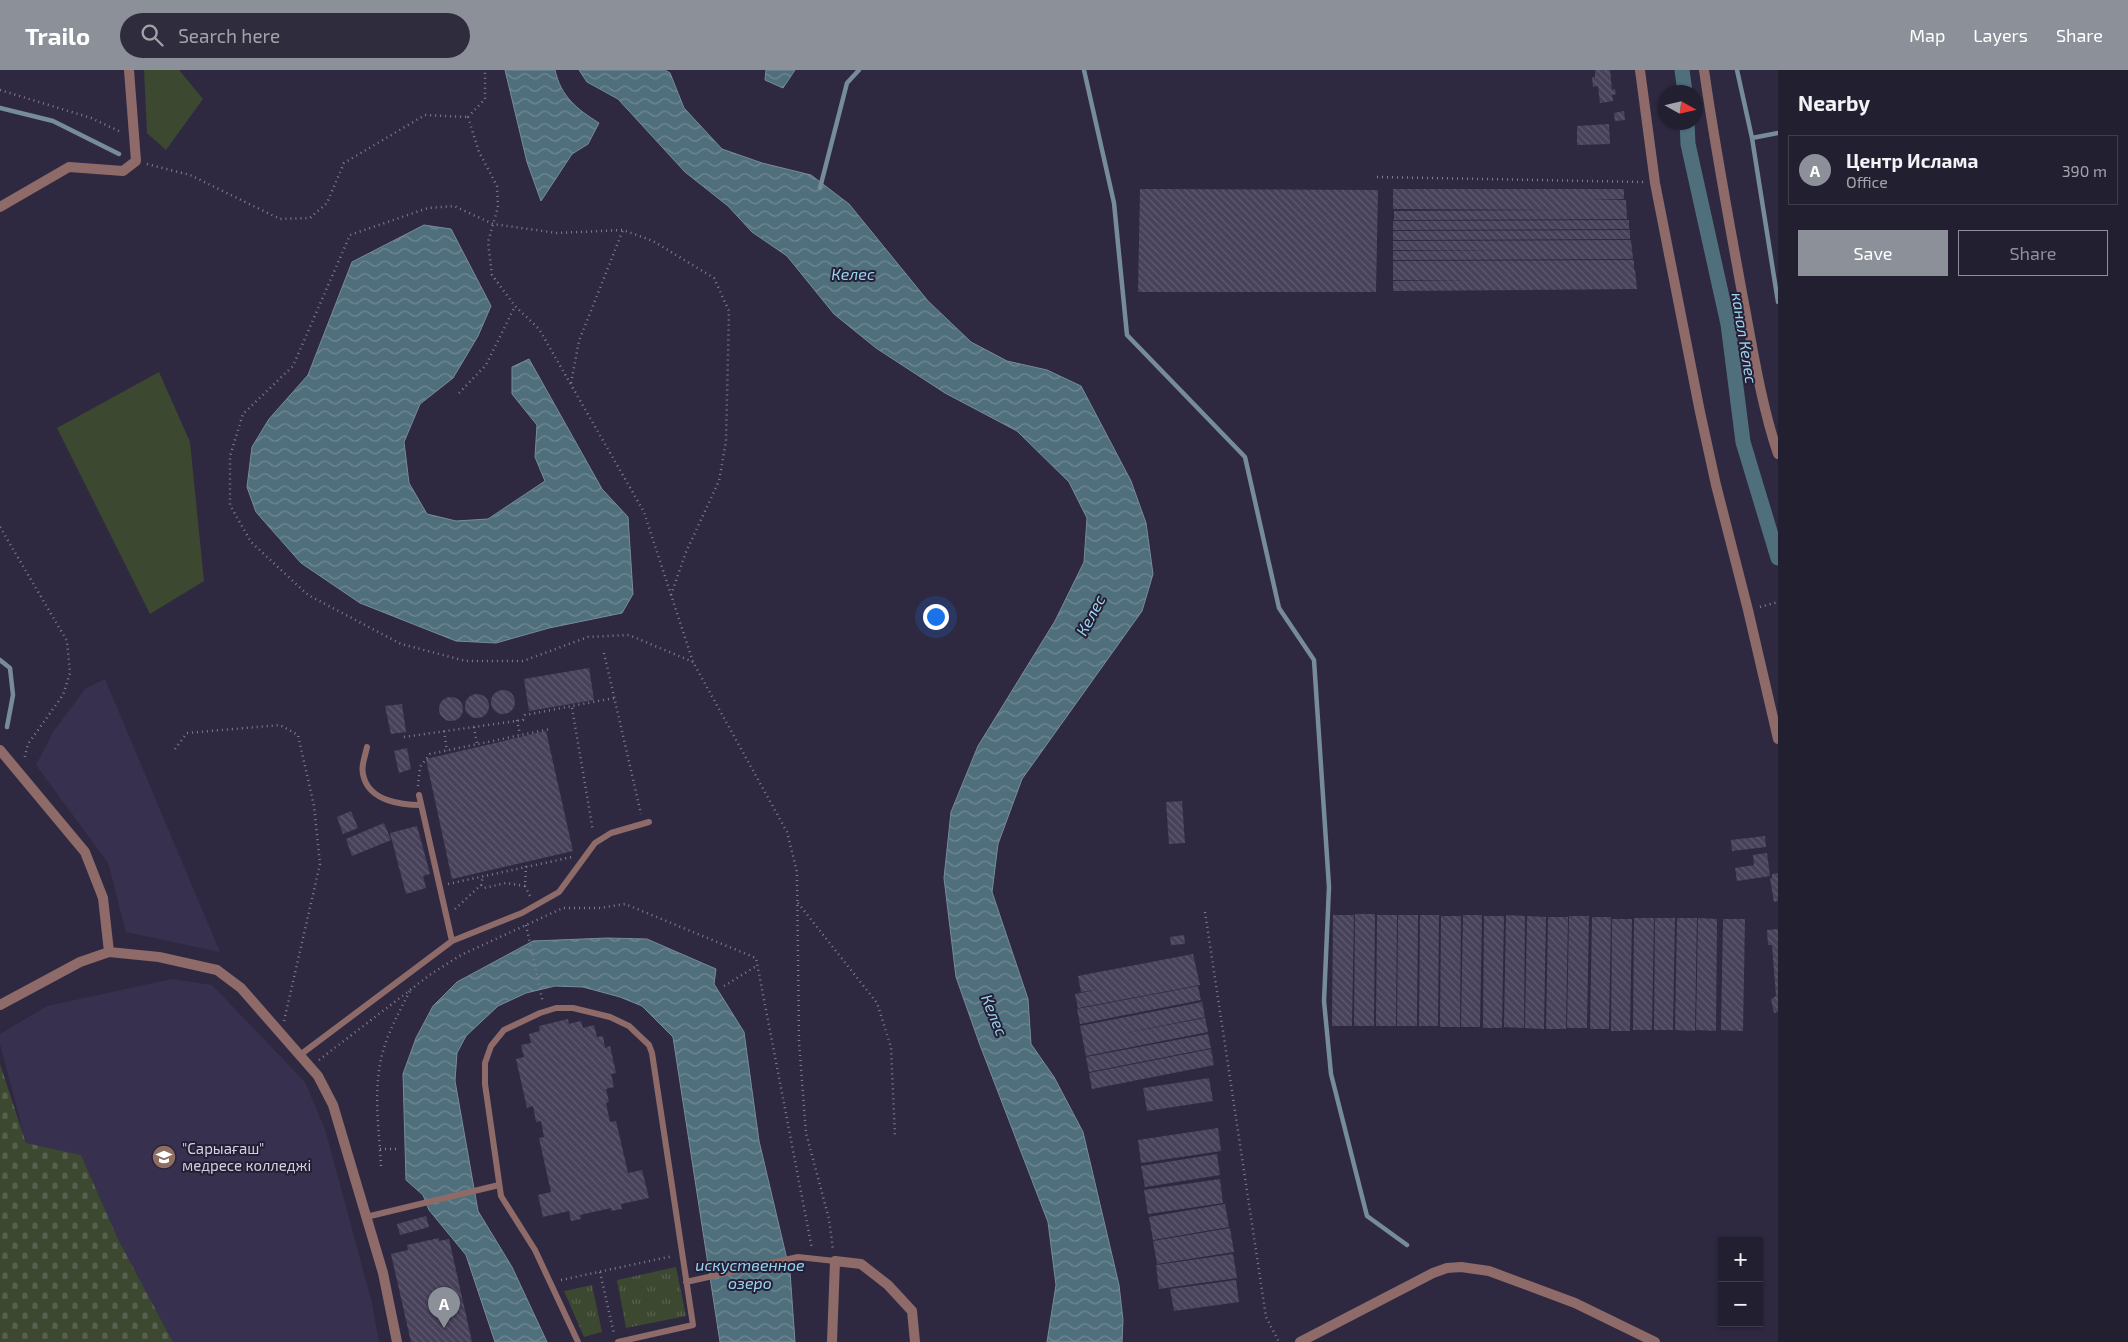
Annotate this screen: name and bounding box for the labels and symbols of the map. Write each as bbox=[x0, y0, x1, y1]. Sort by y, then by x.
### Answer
north arrow bbox=[1658, 85, 1703, 130]
water label: Келес bbox=[831, 264, 875, 283]
water label: канал Келес bbox=[1728, 291, 1762, 385]
water label: Келес bbox=[1071, 591, 1109, 639]
your location bbox=[923, 604, 949, 630]
water label: Келес bbox=[978, 991, 1012, 1039]
place label: "Сарыағаш" медресе колледжі bbox=[182, 1139, 311, 1174]
school or university icon: "Сарыағаш" медресе колледжі bbox=[151, 1144, 177, 1170]
water label: искуственное озеро bbox=[695, 1255, 805, 1292]
pin: A bbox=[428, 1287, 460, 1328]

